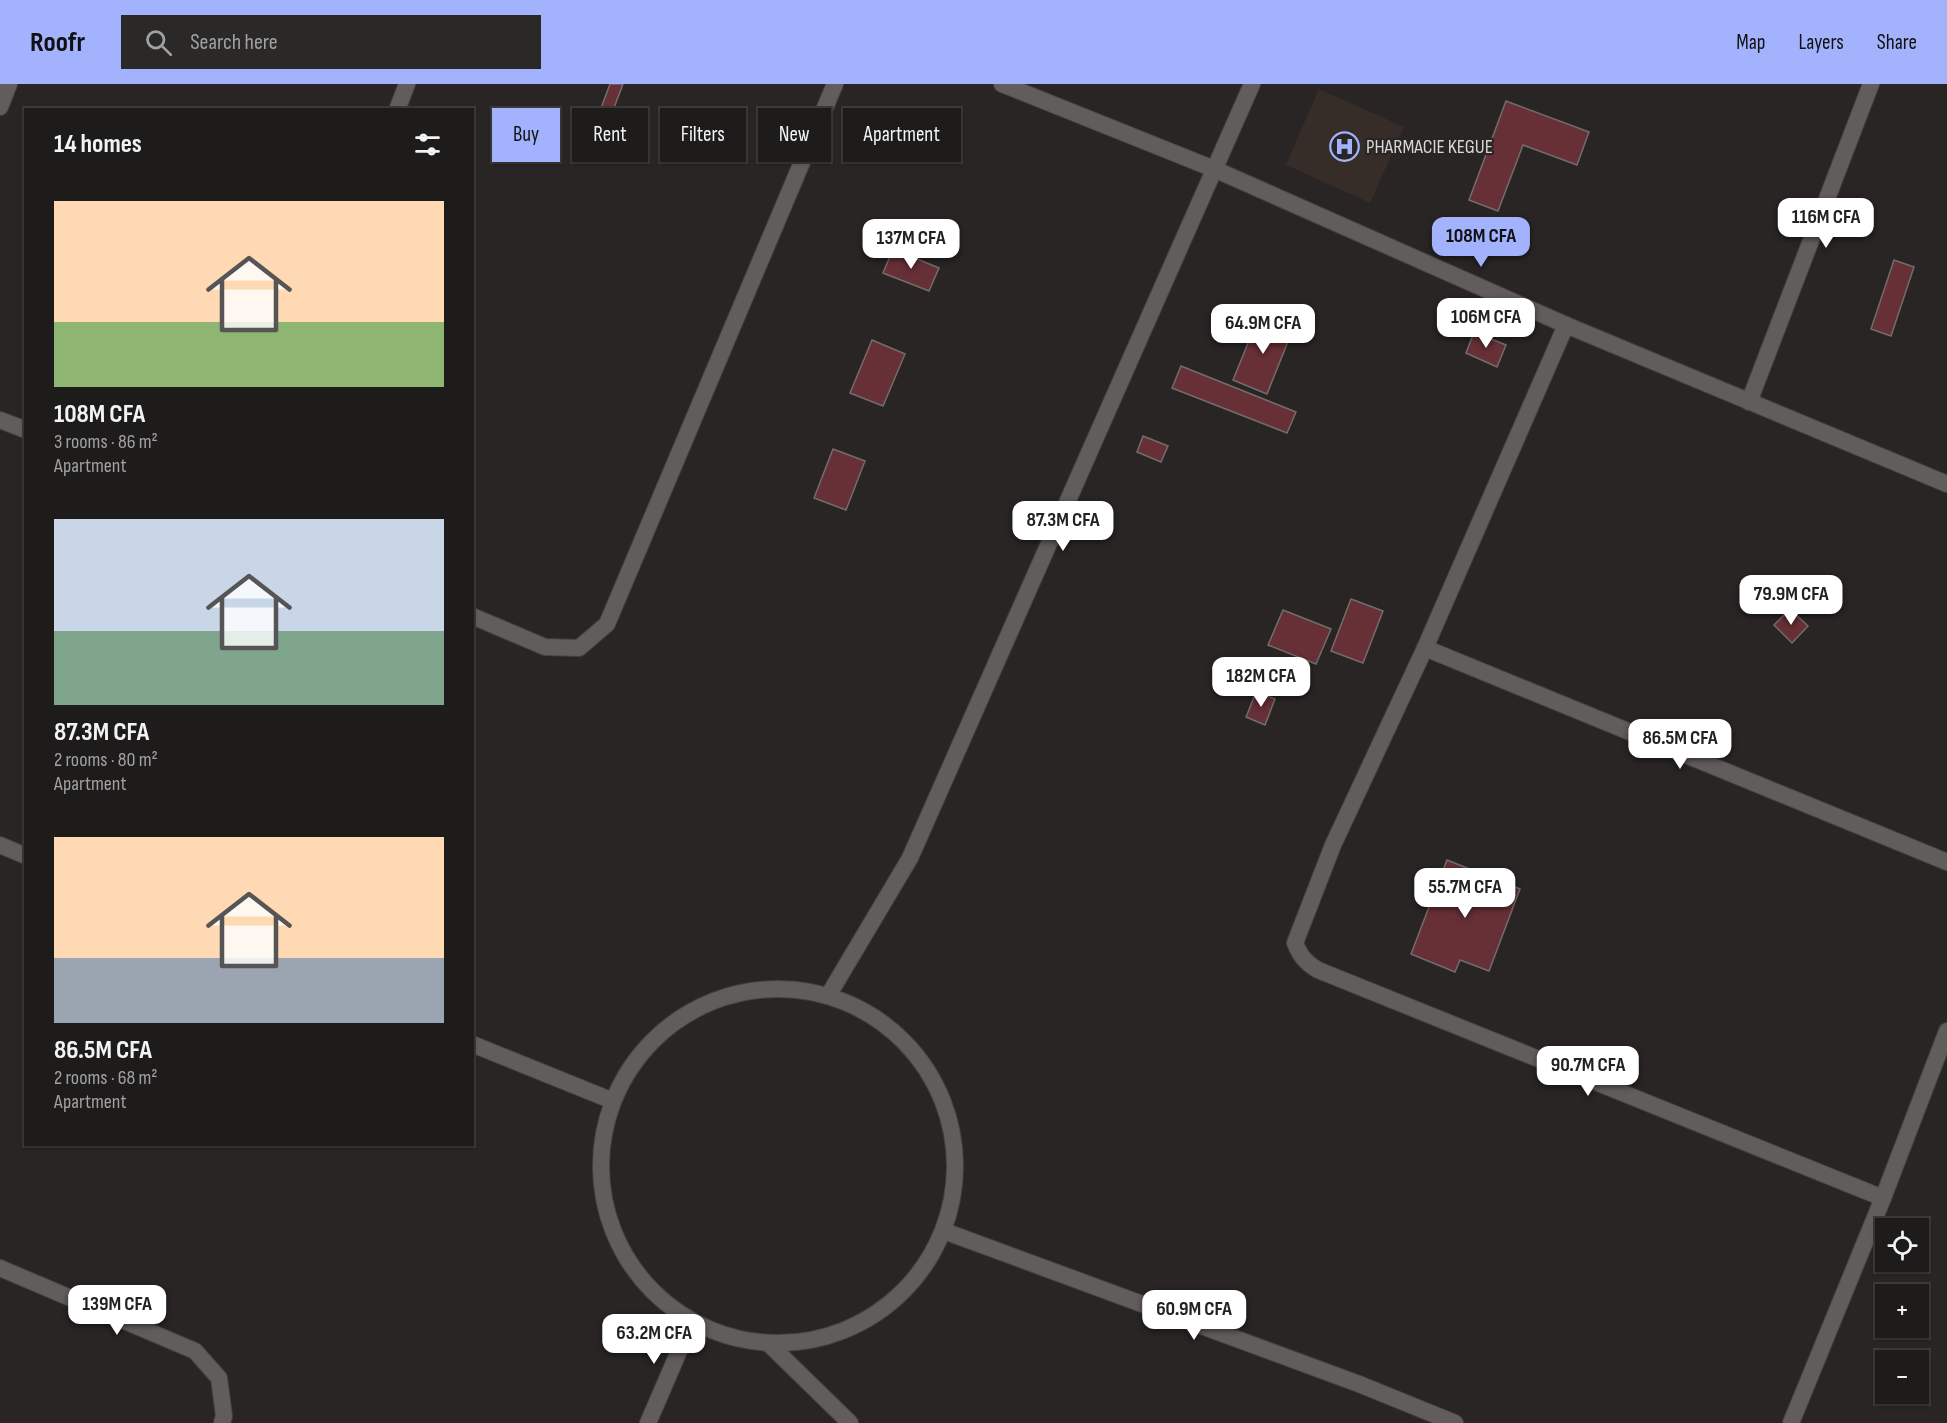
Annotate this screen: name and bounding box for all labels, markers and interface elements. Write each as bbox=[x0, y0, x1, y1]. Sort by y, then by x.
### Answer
search box bbox=[121, 15, 541, 69]
text: Roofr bbox=[30, 26, 85, 59]
icon: search bbox=[142, 26, 175, 59]
text: Search here bbox=[190, 29, 278, 56]
text: Map bbox=[1736, 30, 1765, 55]
text: Layers bbox=[1798, 30, 1844, 55]
text: Share bbox=[1877, 30, 1917, 55]
chip: Buy bbox=[492, 108, 560, 162]
chip: Rent bbox=[572, 108, 648, 162]
chip: Filters bbox=[660, 108, 746, 162]
chip: New bbox=[758, 108, 831, 162]
chip: Apartment bbox=[843, 108, 961, 162]
icon: filters bbox=[411, 128, 444, 161]
text: 14 homes bbox=[54, 129, 142, 160]
hospital icon: PHARMACIE KEGUE bbox=[1329, 130, 1361, 162]
place label: PHARMACIE KEGUE bbox=[1366, 135, 1493, 159]
pin: 116M CFA bbox=[1764, 198, 1888, 249]
text: 116M CFA bbox=[1792, 205, 1860, 229]
pin: 108M CFA bbox=[1419, 217, 1543, 268]
pin: 137M CFA bbox=[849, 219, 973, 270]
text: 108M CFA bbox=[1446, 224, 1516, 248]
text: 137M CFA bbox=[877, 226, 945, 250]
icon: home bbox=[195, 240, 303, 348]
pin: 106M CFA bbox=[1424, 298, 1548, 349]
pin: 64.9M CFA bbox=[1194, 304, 1332, 355]
text: 106M CFA bbox=[1451, 305, 1521, 329]
text: 64.9M CFA bbox=[1225, 311, 1301, 335]
text: 108M CFA bbox=[54, 399, 145, 430]
text: 3 rooms · 86 m² bbox=[54, 430, 158, 454]
text: Apartment bbox=[54, 454, 127, 478]
pin: 87.3M CFA bbox=[994, 501, 1132, 552]
text: 87.3M CFA bbox=[1026, 508, 1100, 532]
icon: home bbox=[195, 558, 303, 666]
pin: 79.9M CFA bbox=[1722, 575, 1860, 626]
text: 79.9M CFA bbox=[1753, 582, 1829, 606]
pin: 182M CFA bbox=[1199, 657, 1323, 708]
text: 182M CFA bbox=[1226, 664, 1296, 688]
text: 87.3M CFA bbox=[54, 717, 149, 748]
pin: 86.5M CFA bbox=[1611, 719, 1749, 770]
text: 86.5M CFA bbox=[1642, 726, 1718, 750]
text: 2 rooms · 80 m² bbox=[54, 748, 158, 772]
text: Apartment bbox=[54, 772, 127, 796]
pin: 55.7M CFA bbox=[1396, 868, 1534, 919]
text: 55.7M CFA bbox=[1428, 875, 1502, 899]
icon: home bbox=[195, 876, 303, 984]
text: 86.5M CFA bbox=[54, 1035, 152, 1066]
pin: 90.7M CFA bbox=[1519, 1046, 1657, 1097]
text: 90.7M CFA bbox=[1551, 1053, 1625, 1077]
text: 2 rooms · 68 m² bbox=[54, 1066, 158, 1090]
text: Apartment bbox=[54, 1090, 127, 1114]
map controls bbox=[1875, 1218, 1929, 1404]
button: locate bbox=[1875, 1218, 1929, 1272]
button: + bbox=[1875, 1284, 1929, 1338]
pin: 139M CFA bbox=[55, 1285, 179, 1336]
pin: 60.9M CFA bbox=[1125, 1290, 1263, 1341]
text: 139M CFA bbox=[82, 1292, 152, 1316]
text: 60.9M CFA bbox=[1156, 1297, 1232, 1321]
pin: 63.2M CFA bbox=[585, 1314, 723, 1365]
text: 63.2M CFA bbox=[616, 1321, 692, 1345]
button: − bbox=[1875, 1350, 1929, 1404]

